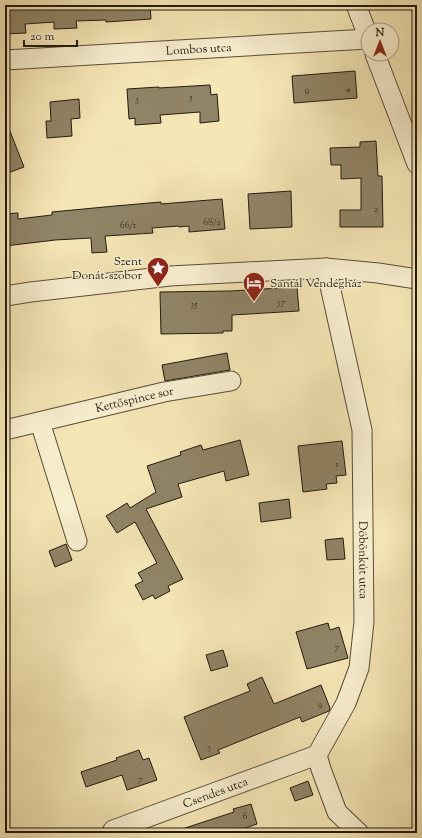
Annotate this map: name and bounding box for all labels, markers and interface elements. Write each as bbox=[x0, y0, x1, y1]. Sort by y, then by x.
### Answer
scale bar bbox=[24, 22, 77, 48]
north arrow bbox=[360, 22, 400, 62]
text: N bbox=[375, 25, 385, 41]
text: 20 m bbox=[30, 28, 55, 46]
street label: Lombos utca bbox=[165, 39, 233, 61]
house number: 4 bbox=[345, 81, 351, 96]
house number: 9 bbox=[305, 83, 310, 98]
house number: 5 bbox=[188, 90, 193, 105]
house number: 3 bbox=[135, 92, 139, 107]
house number: 2 bbox=[374, 202, 379, 217]
house number: 68/2 bbox=[203, 215, 221, 230]
house number: 66/1 bbox=[120, 218, 137, 233]
place label: Szent Donát-szobor bbox=[72, 253, 142, 285]
place icon: Szent Donát-szobor bbox=[145, 255, 171, 288]
hotel icon: Santál Vendégház bbox=[241, 270, 267, 303]
place label: Santál Vendégház bbox=[270, 275, 362, 293]
house number: 37 bbox=[276, 295, 286, 310]
house number: 35 bbox=[190, 297, 198, 312]
street label: Kettőspince sor bbox=[94, 383, 175, 418]
house number: 1 bbox=[335, 457, 339, 472]
street label: Döbönkút utca bbox=[353, 521, 372, 600]
house number: 7 bbox=[334, 640, 340, 655]
house number: 9 bbox=[318, 697, 323, 712]
house number: 3 bbox=[207, 740, 211, 755]
house number: 7 bbox=[137, 772, 143, 787]
street label: Csendes utca bbox=[180, 773, 251, 814]
house number: 6 bbox=[243, 809, 248, 824]

